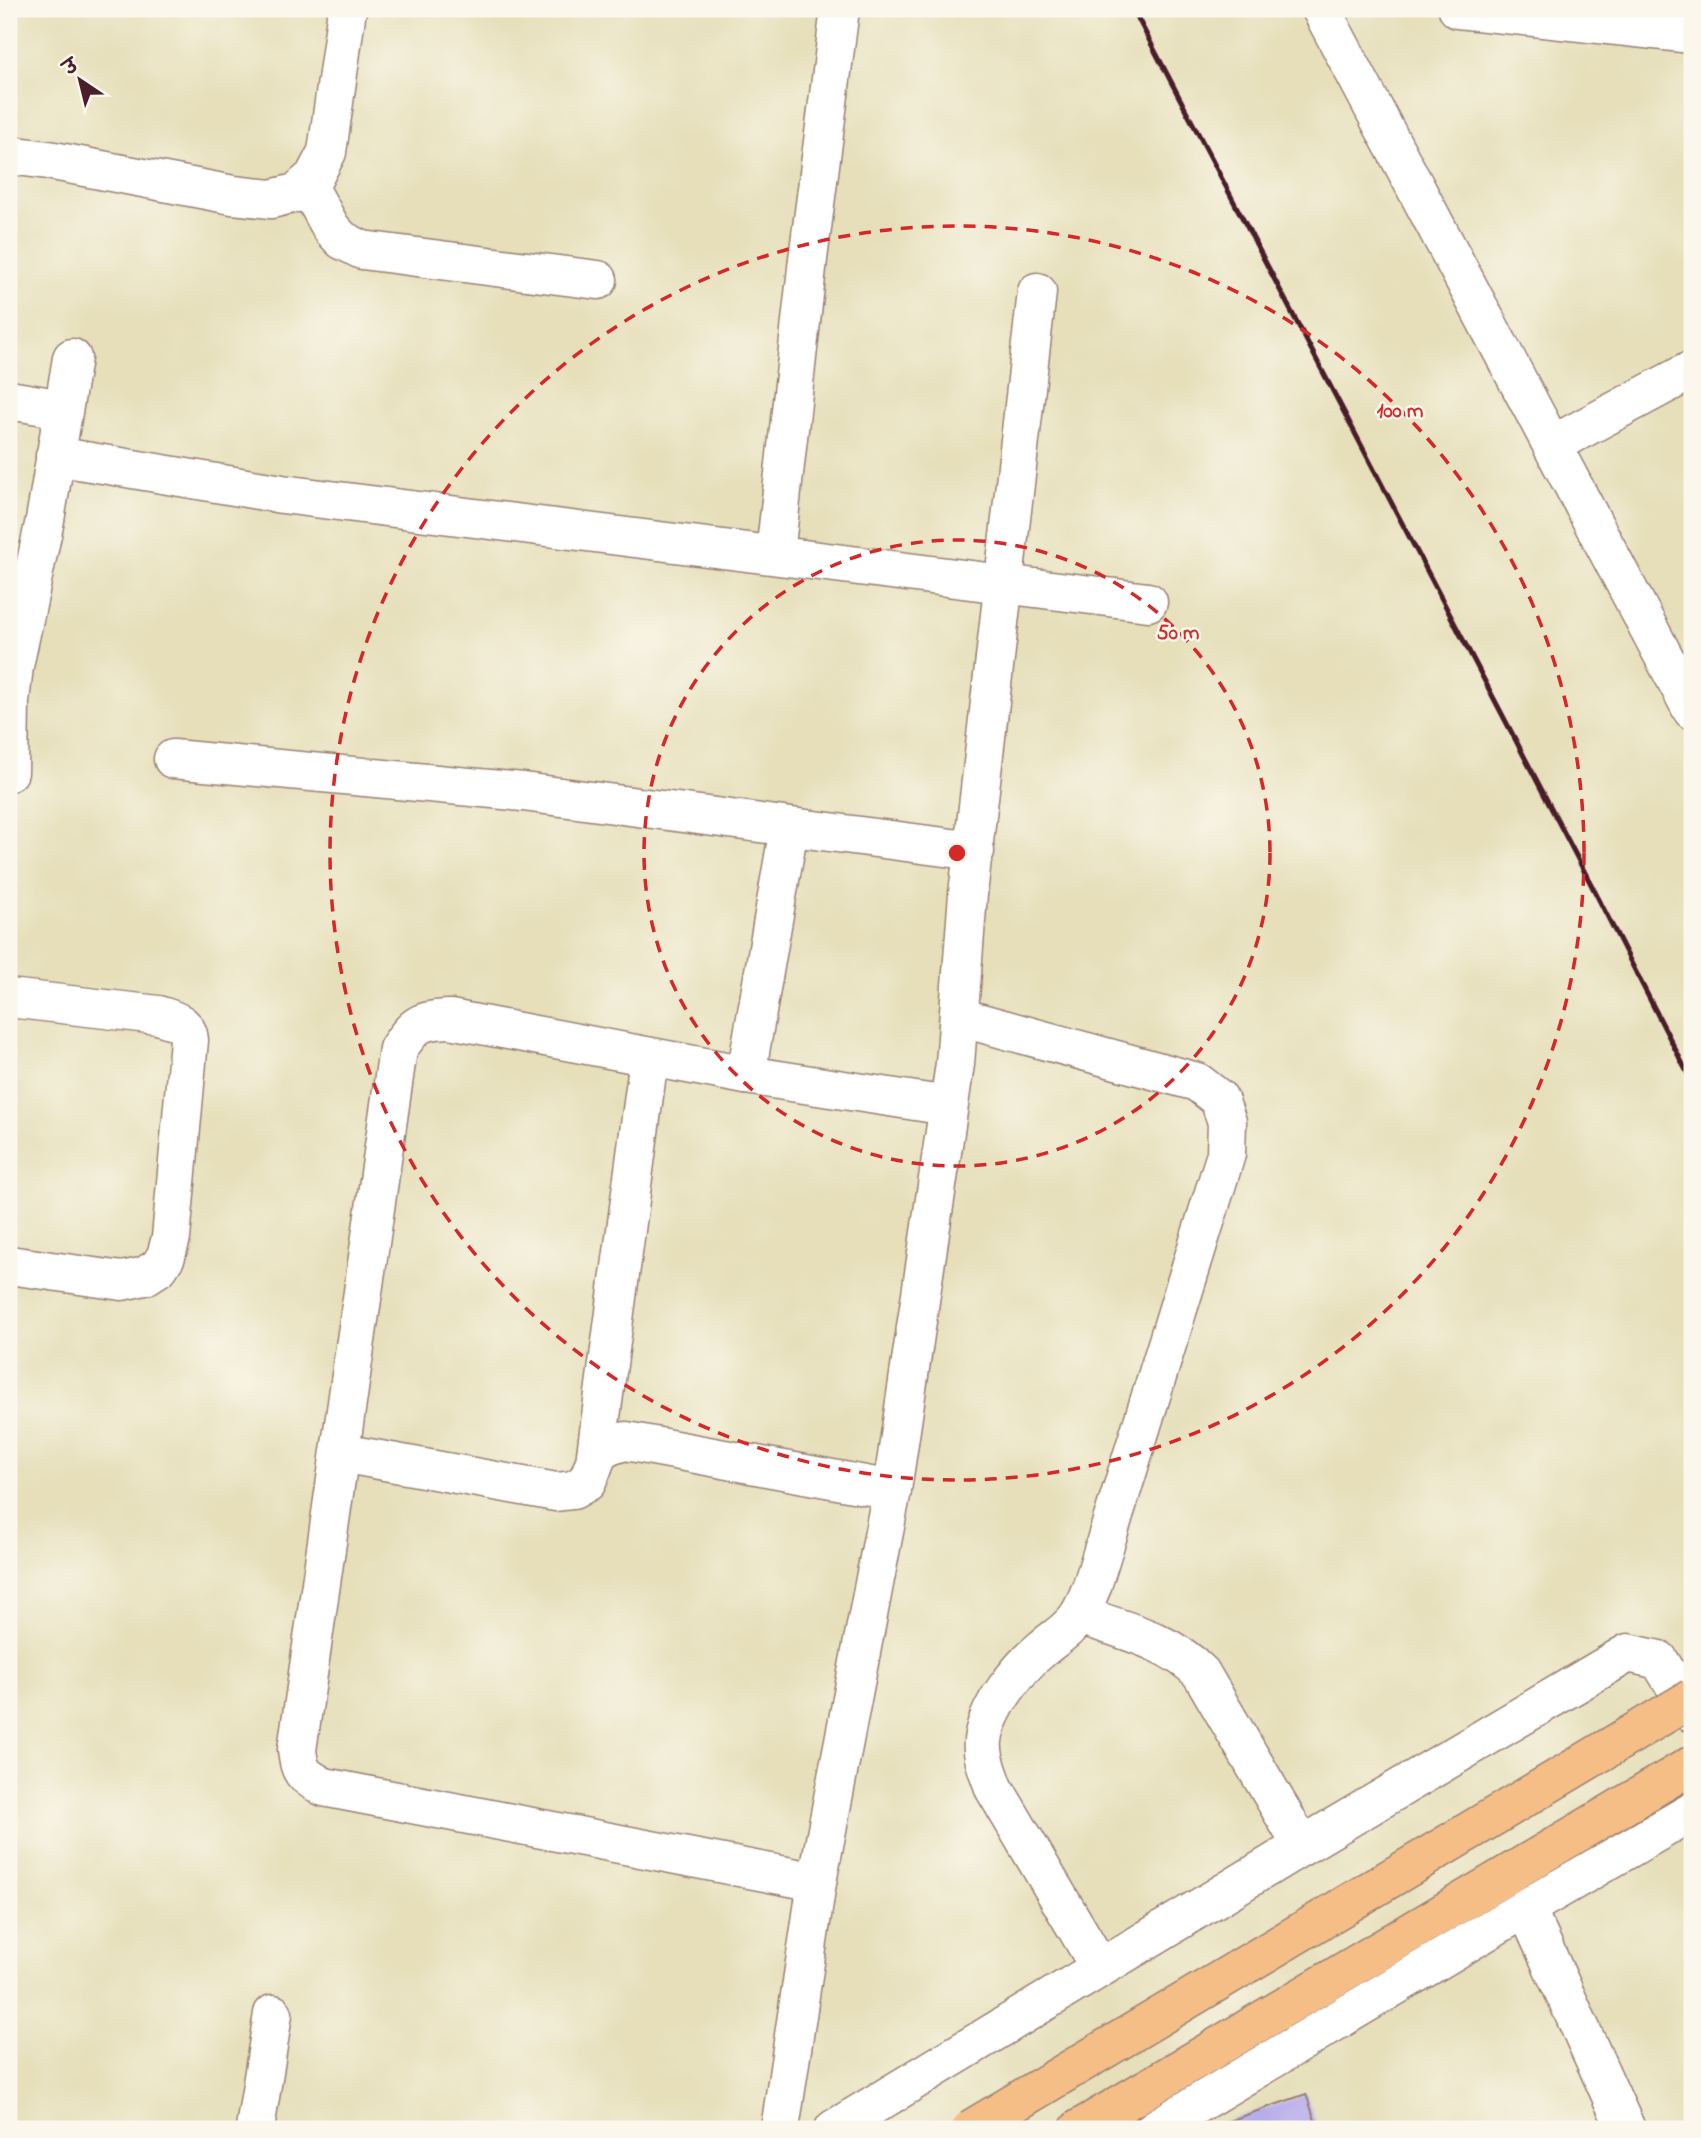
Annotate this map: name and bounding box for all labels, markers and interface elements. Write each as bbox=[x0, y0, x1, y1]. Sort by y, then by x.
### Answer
north arrow bbox=[46, 46, 116, 116]
text: उ bbox=[57, 52, 87, 84]
text: 100 m bbox=[1377, 397, 1423, 427]
text: 50 m bbox=[1157, 619, 1199, 649]
centre of rings bbox=[945, 841, 969, 865]

